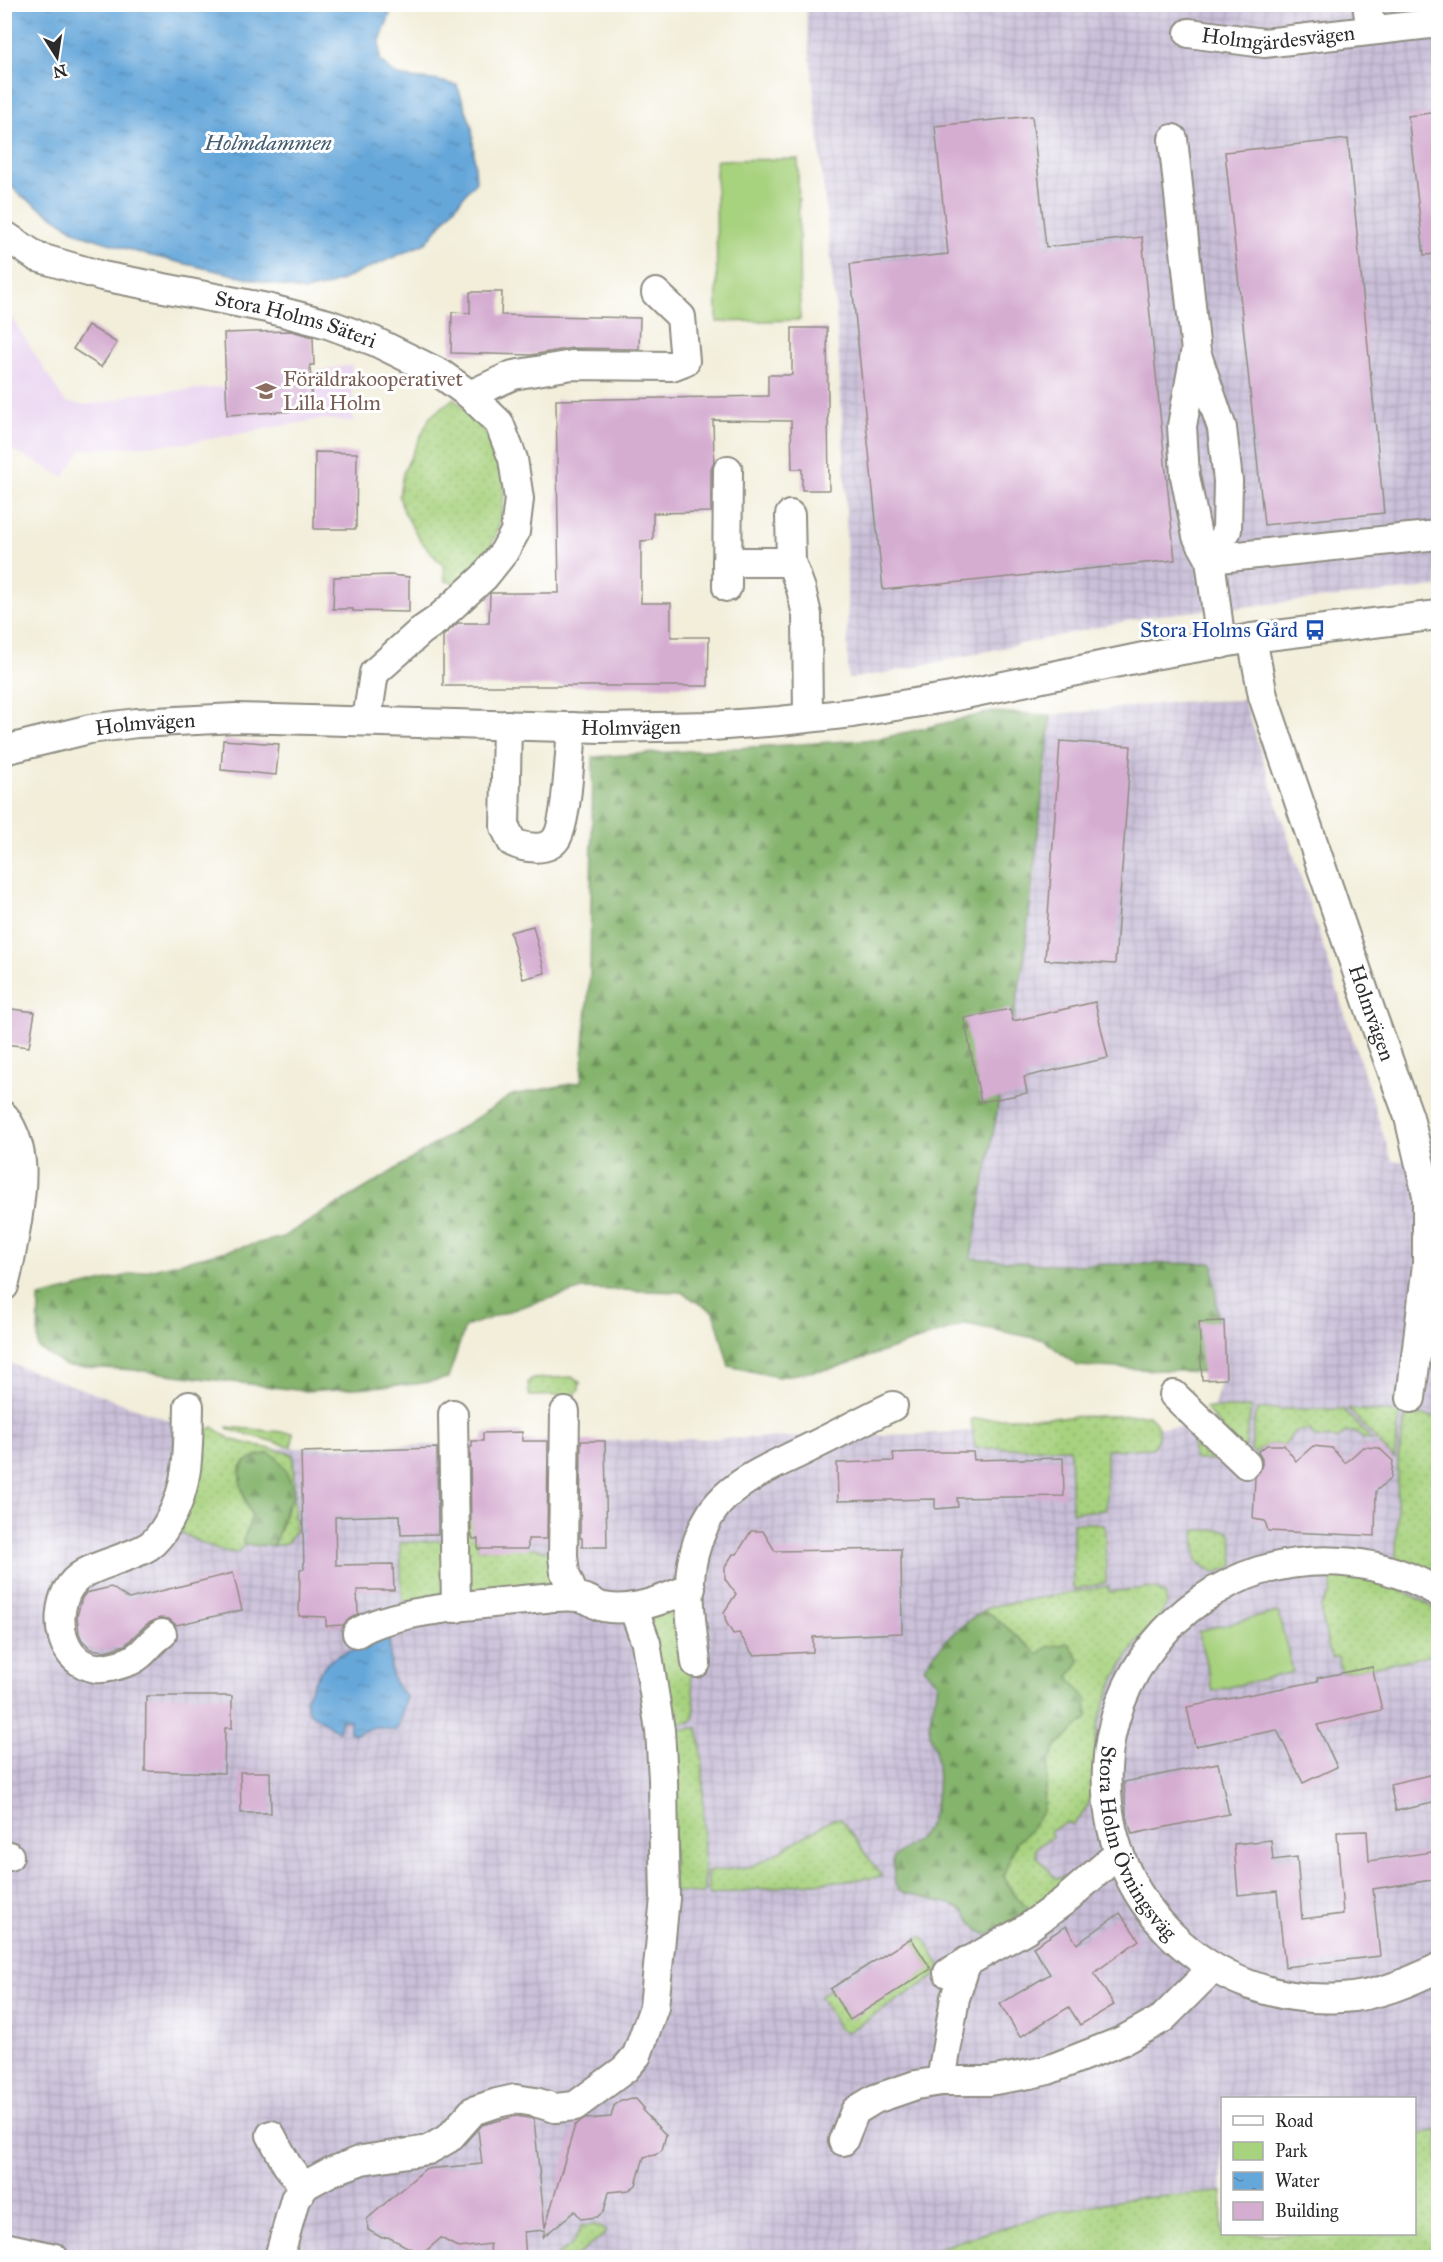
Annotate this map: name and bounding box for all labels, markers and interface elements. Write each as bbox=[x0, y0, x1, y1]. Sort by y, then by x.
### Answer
street label: Holmgärdesvägen bbox=[1200, 20, 1356, 56]
north arrow bbox=[27, 27, 87, 87]
text: N bbox=[51, 60, 69, 82]
water label: Holmdammen bbox=[203, 129, 332, 156]
street label: Stora Holms Säteri bbox=[213, 285, 380, 354]
place label: Föräldrakooperativet Lilla Holm bbox=[283, 366, 463, 416]
school or university icon: Föräldrakooperativet Lilla Holm bbox=[254, 379, 278, 403]
place label: Stora Holms Gård bbox=[1140, 617, 1298, 643]
bus stop icon: Stora Holms Gård bbox=[1303, 618, 1327, 642]
street label: Holmvägen bbox=[94, 707, 196, 741]
street label: Holmvägen bbox=[580, 714, 681, 741]
street label: Holmvägen bbox=[1343, 961, 1401, 1065]
street label: Stora Holm Övningsväg bbox=[1094, 1744, 1182, 1946]
legend bbox=[1221, 2097, 1416, 2235]
text: Road bbox=[1275, 2110, 1313, 2132]
text: Park bbox=[1275, 2140, 1308, 2162]
text: Water bbox=[1275, 2170, 1320, 2192]
text: Building bbox=[1275, 2200, 1339, 2223]

